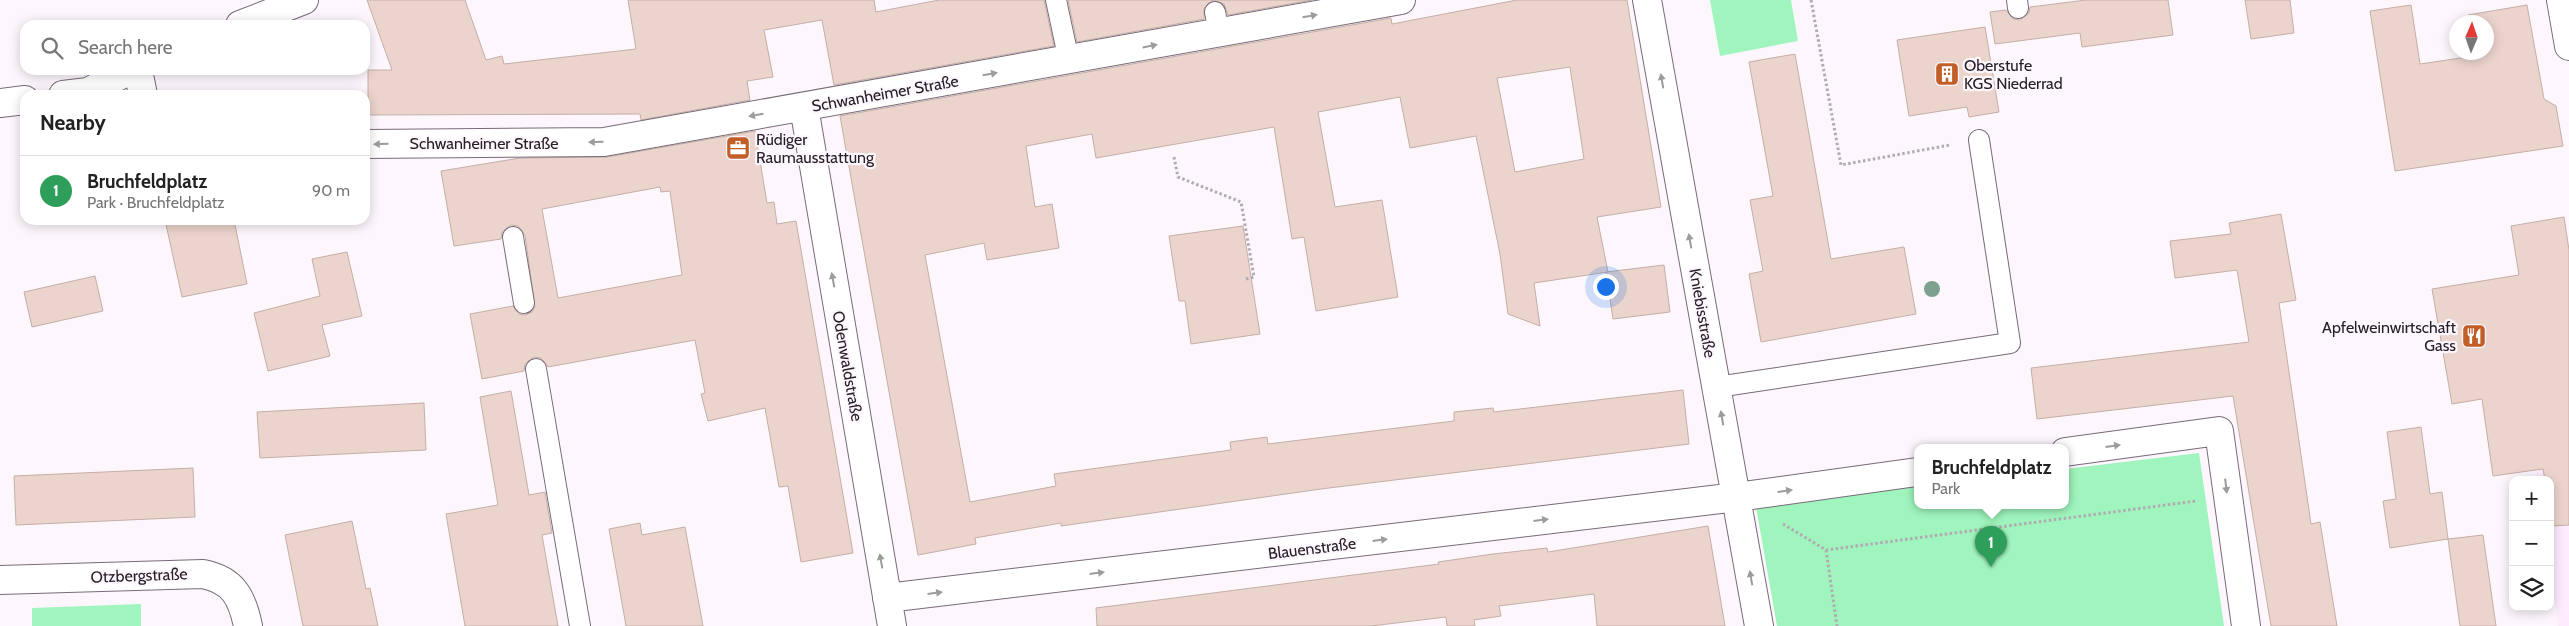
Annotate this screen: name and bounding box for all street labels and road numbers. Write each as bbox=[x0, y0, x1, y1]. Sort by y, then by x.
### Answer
street label: Schwanheimer Straße bbox=[810, 71, 960, 116]
street label: Schwanheimer Straße bbox=[410, 134, 558, 153]
street label: Kniebisstraße bbox=[1685, 267, 1720, 359]
street label: Odenwaldstraße bbox=[828, 309, 867, 423]
street label: Blauenstraße bbox=[1267, 534, 1357, 563]
street label: Otzbergstraße bbox=[90, 564, 188, 587]

